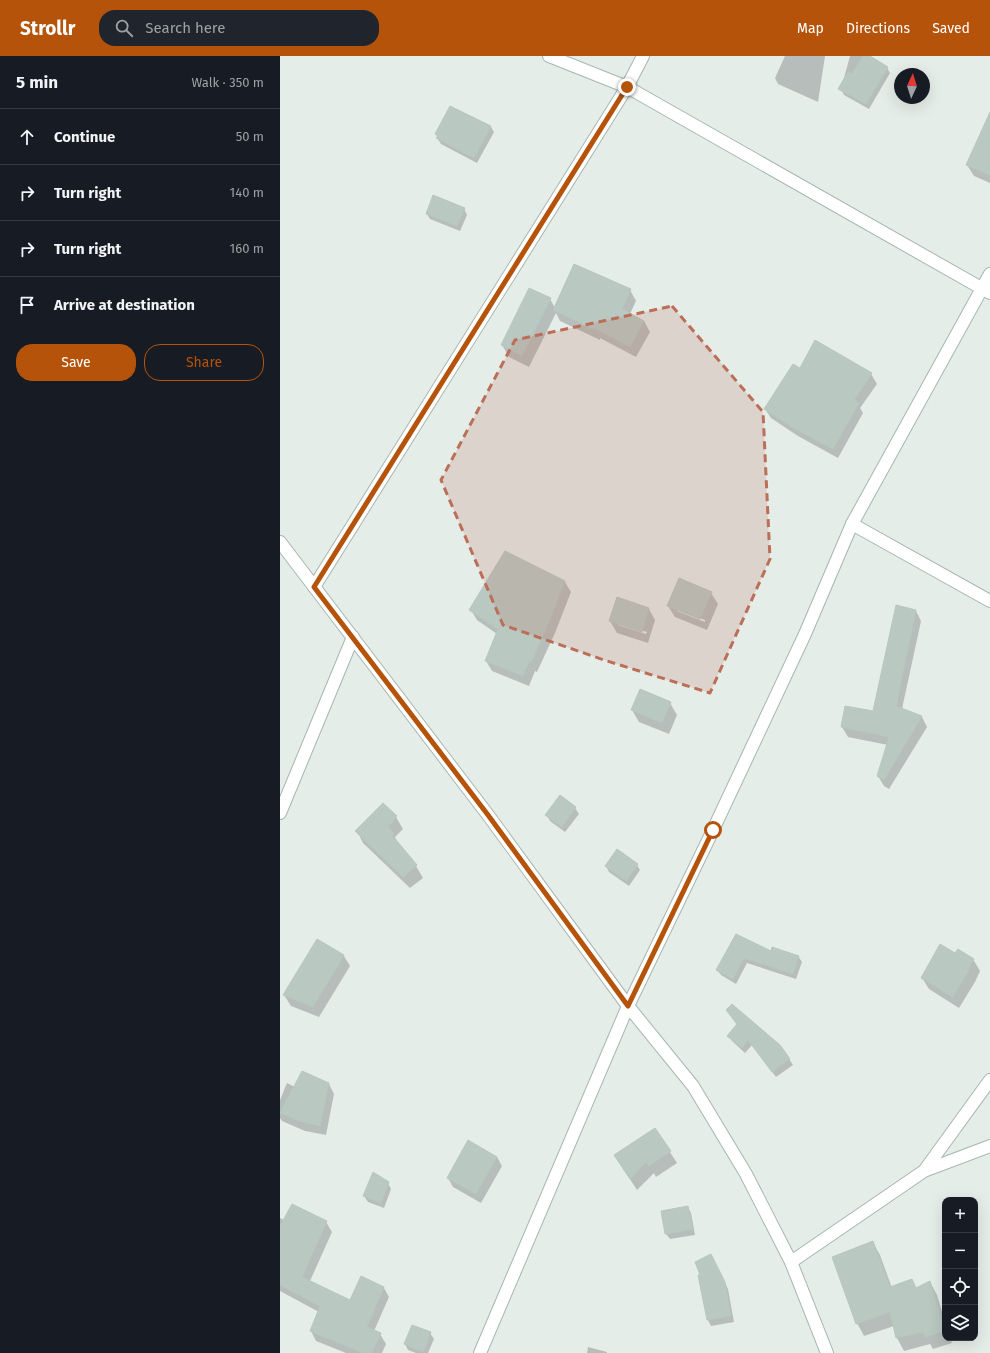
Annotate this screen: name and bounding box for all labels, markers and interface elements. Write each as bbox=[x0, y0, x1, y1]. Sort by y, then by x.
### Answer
search box bbox=[99, 10, 379, 46]
text: Strollr bbox=[20, 17, 75, 40]
icon: search bbox=[113, 17, 135, 39]
text: Search here bbox=[145, 19, 225, 37]
text: Map bbox=[797, 20, 824, 37]
text: Directions bbox=[846, 20, 910, 37]
text: Saved bbox=[932, 20, 970, 37]
north arrow bbox=[894, 68, 930, 104]
text: 5 min bbox=[16, 72, 58, 93]
text: Walk · 350 m bbox=[191, 75, 264, 90]
route end bbox=[618, 78, 636, 96]
icon: ahead bbox=[16, 126, 38, 148]
text: Continue bbox=[54, 128, 115, 146]
text: 50 m bbox=[236, 129, 264, 144]
icon: right bbox=[16, 182, 38, 204]
text: Turn right bbox=[54, 184, 121, 202]
text: 140 m bbox=[230, 185, 264, 200]
icon: right bbox=[16, 238, 38, 260]
text: Turn right bbox=[54, 240, 121, 258]
text: 160 m bbox=[230, 241, 264, 256]
icon: arrive bbox=[16, 294, 38, 316]
text: Arrive at destination bbox=[54, 296, 195, 314]
button: Save bbox=[16, 344, 136, 381]
button: Share bbox=[144, 344, 264, 381]
route start bbox=[704, 821, 722, 839]
map controls bbox=[942, 1197, 978, 1341]
button: + bbox=[942, 1197, 978, 1233]
button: − bbox=[942, 1233, 978, 1269]
button: locate bbox=[942, 1269, 978, 1305]
button: layers bbox=[942, 1305, 978, 1341]

